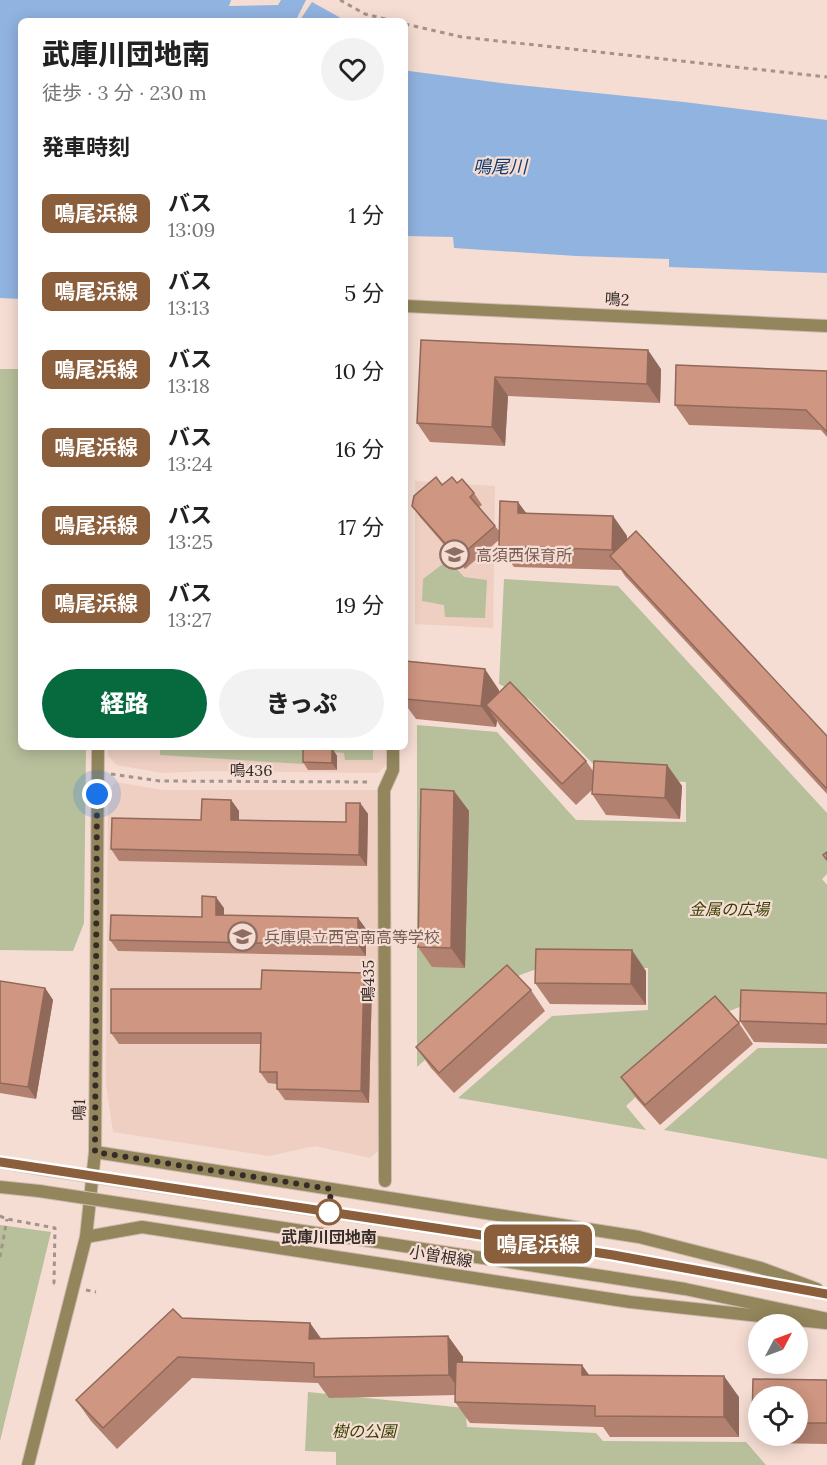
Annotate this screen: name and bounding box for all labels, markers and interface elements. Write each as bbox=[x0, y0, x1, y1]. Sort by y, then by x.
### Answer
text: 武庫川団地南 bbox=[42, 36, 210, 72]
button: heart bbox=[321, 38, 384, 101]
text: 徒歩 · 3 分 · 230 m bbox=[42, 80, 207, 105]
text: 発車時刻 bbox=[42, 133, 130, 161]
water label: 鳴尾川 bbox=[473, 155, 529, 178]
text: バス bbox=[168, 189, 212, 217]
text: 鳴尾浜線 bbox=[54, 200, 138, 227]
text: 1 分 bbox=[348, 201, 384, 229]
text: 13:09 bbox=[168, 217, 215, 242]
text: バス bbox=[168, 267, 212, 295]
text: 鳴尾浜線 bbox=[54, 278, 138, 305]
text: 5 分 bbox=[344, 279, 384, 307]
street label: 鳴2 bbox=[604, 288, 630, 310]
text: 13:13 bbox=[168, 295, 210, 320]
text: バス bbox=[168, 345, 212, 373]
text: 鳴尾浜線 bbox=[54, 356, 138, 383]
text: 10 分 bbox=[335, 357, 384, 385]
text: 13:18 bbox=[168, 373, 210, 398]
text: バス bbox=[168, 423, 212, 451]
text: 鳴尾浜線 bbox=[54, 434, 138, 461]
text: 16 分 bbox=[335, 435, 384, 463]
text: 13:24 bbox=[168, 451, 213, 476]
text: バス bbox=[168, 501, 212, 529]
text: 鳴尾浜線 bbox=[54, 512, 138, 539]
text: 17 分 bbox=[338, 513, 384, 541]
text: 13:25 bbox=[168, 529, 213, 554]
school or university icon: 高須西保育所 bbox=[439, 539, 471, 571]
place label: 高須西保育所 bbox=[476, 545, 572, 565]
text: バス bbox=[168, 579, 212, 607]
text: 鳴尾浜線 bbox=[54, 590, 138, 617]
text: 19 分 bbox=[335, 591, 384, 619]
text: 13:27 bbox=[168, 607, 211, 632]
button: 経路 bbox=[42, 669, 207, 738]
button: きっぷ bbox=[219, 669, 384, 738]
street label: 鳴436 bbox=[230, 760, 272, 780]
your location bbox=[82, 779, 112, 809]
park label: 金属の広場 bbox=[689, 899, 771, 919]
school or university icon: 兵庫県立西宮南高等学校 bbox=[227, 921, 259, 953]
place label: 兵庫県立西宮南高等学校 bbox=[264, 927, 440, 947]
street label: 鳴435 bbox=[358, 960, 378, 1002]
street label: 鳴1 bbox=[69, 1099, 89, 1121]
marker: 武庫川団地南 bbox=[316, 1199, 342, 1225]
line badge: 鳴尾浜線 bbox=[496, 1224, 580, 1264]
place label: 武庫川団地南 bbox=[281, 1227, 377, 1247]
text: 鳴尾浜線 bbox=[496, 1231, 580, 1258]
street label: 小曽根線 bbox=[408, 1241, 474, 1271]
north arrow bbox=[748, 1314, 808, 1374]
map controls bbox=[748, 1314, 808, 1446]
button: locate bbox=[748, 1386, 808, 1446]
park label: 樹の公園 bbox=[332, 1421, 398, 1441]

